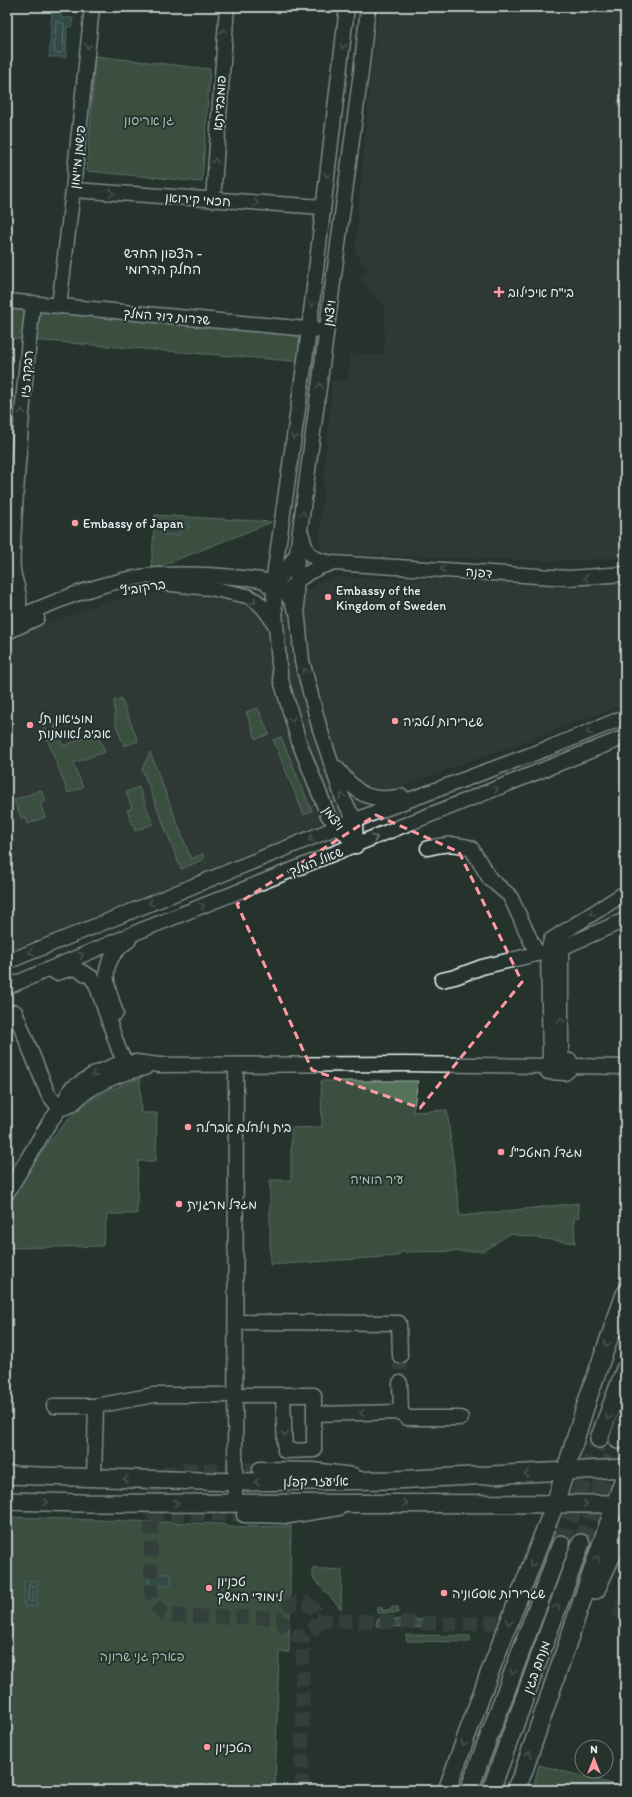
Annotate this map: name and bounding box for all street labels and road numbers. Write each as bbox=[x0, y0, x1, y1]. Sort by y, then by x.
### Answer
street label: פומבדיתא bbox=[210, 75, 229, 131]
street label: פישמן מיימון bbox=[67, 124, 89, 190]
street label: חכמי קירואן bbox=[165, 190, 231, 210]
street label: ויצמן bbox=[320, 299, 340, 327]
street label: שדרות דוד המלך bbox=[123, 305, 211, 329]
street label: רבקה זיו bbox=[17, 350, 36, 398]
street label: דפנה bbox=[465, 564, 493, 581]
street label: ברקוביץ bbox=[119, 577, 167, 599]
street label: ויצמן bbox=[319, 803, 347, 834]
street label: שאול המלך bbox=[287, 844, 346, 880]
street label: אליעזר קפלן bbox=[283, 1473, 349, 1491]
street label: מנחם בגין bbox=[520, 1639, 553, 1696]

